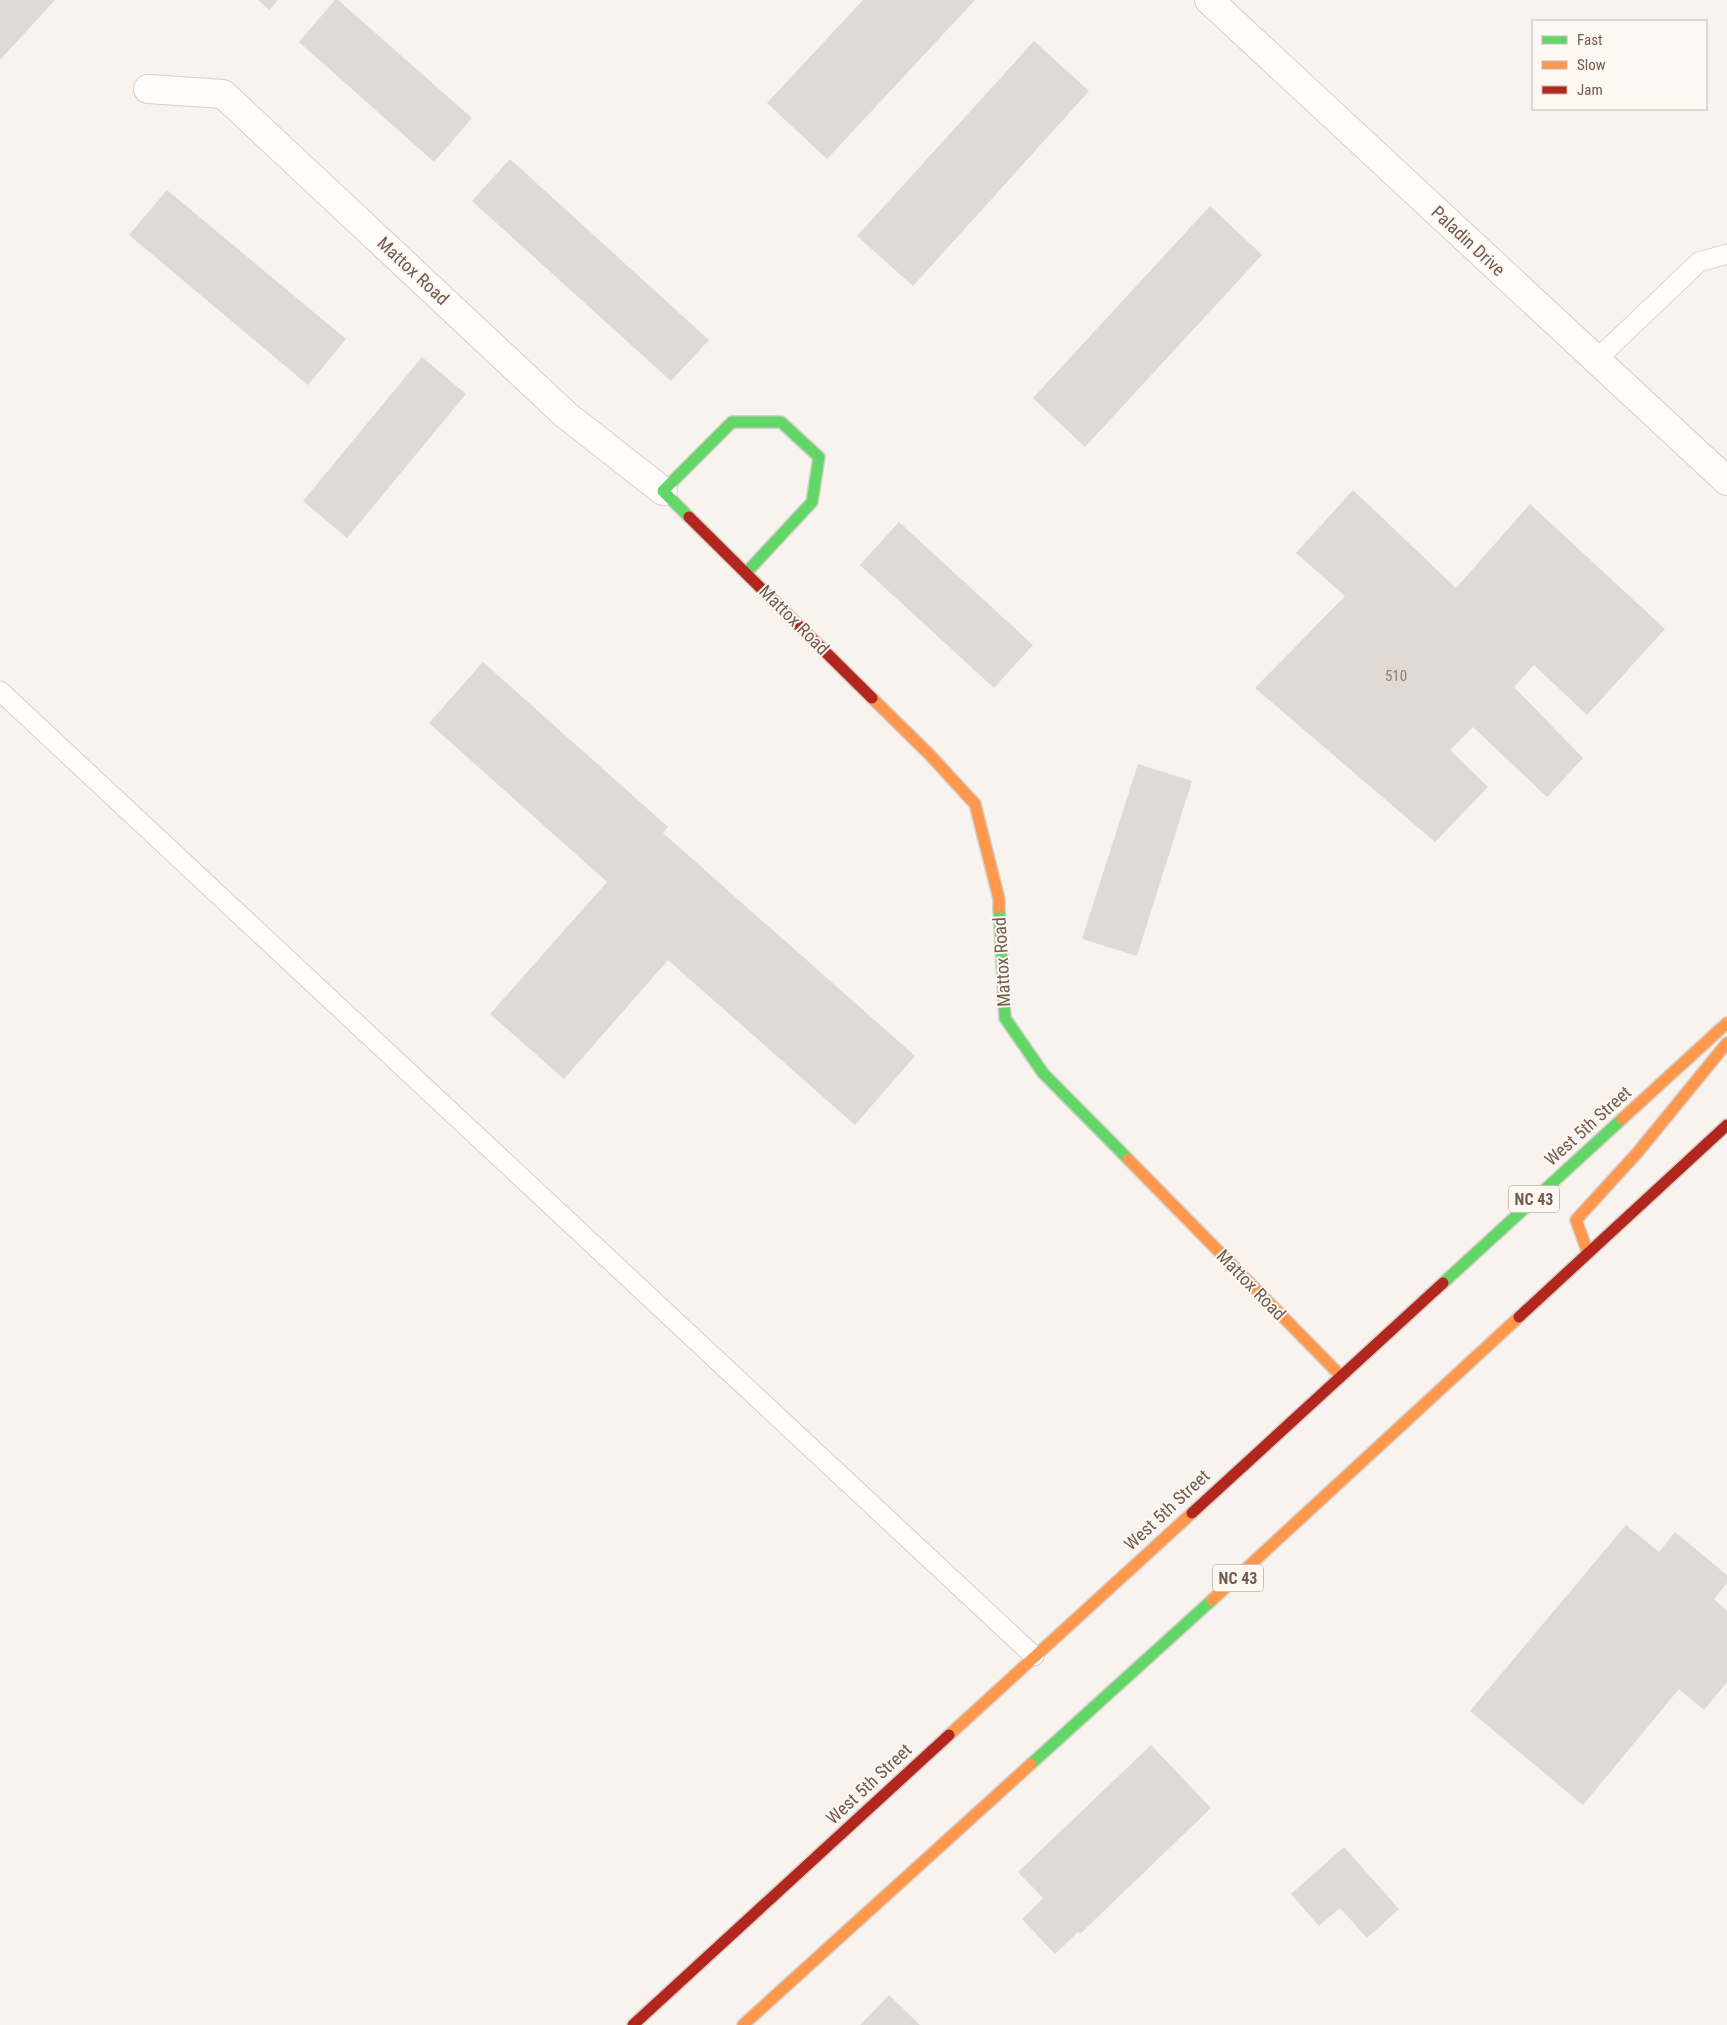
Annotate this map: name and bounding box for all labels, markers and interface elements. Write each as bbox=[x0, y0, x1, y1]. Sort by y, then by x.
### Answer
legend bbox=[1532, 20, 1707, 110]
text: Fast bbox=[1577, 31, 1602, 49]
text: Slow bbox=[1577, 56, 1606, 74]
text: Jam bbox=[1577, 81, 1603, 99]
street label: Paladin Drive bbox=[1427, 201, 1510, 280]
street label: Mattox Road bbox=[373, 232, 453, 309]
street label: Mattox Road bbox=[755, 581, 833, 659]
house number: 510 bbox=[1385, 667, 1407, 685]
street label: Mattox Road bbox=[989, 917, 1014, 1007]
street label: West 5th Street bbox=[1540, 1081, 1635, 1170]
road number: NC 43 bbox=[1509, 1186, 1559, 1212]
street label: Mattox Road bbox=[1213, 1245, 1290, 1324]
street label: West 5th Street bbox=[1120, 1465, 1214, 1554]
road number: NC 43 bbox=[1213, 1565, 1263, 1592]
street label: West 5th Street bbox=[822, 1739, 916, 1828]

